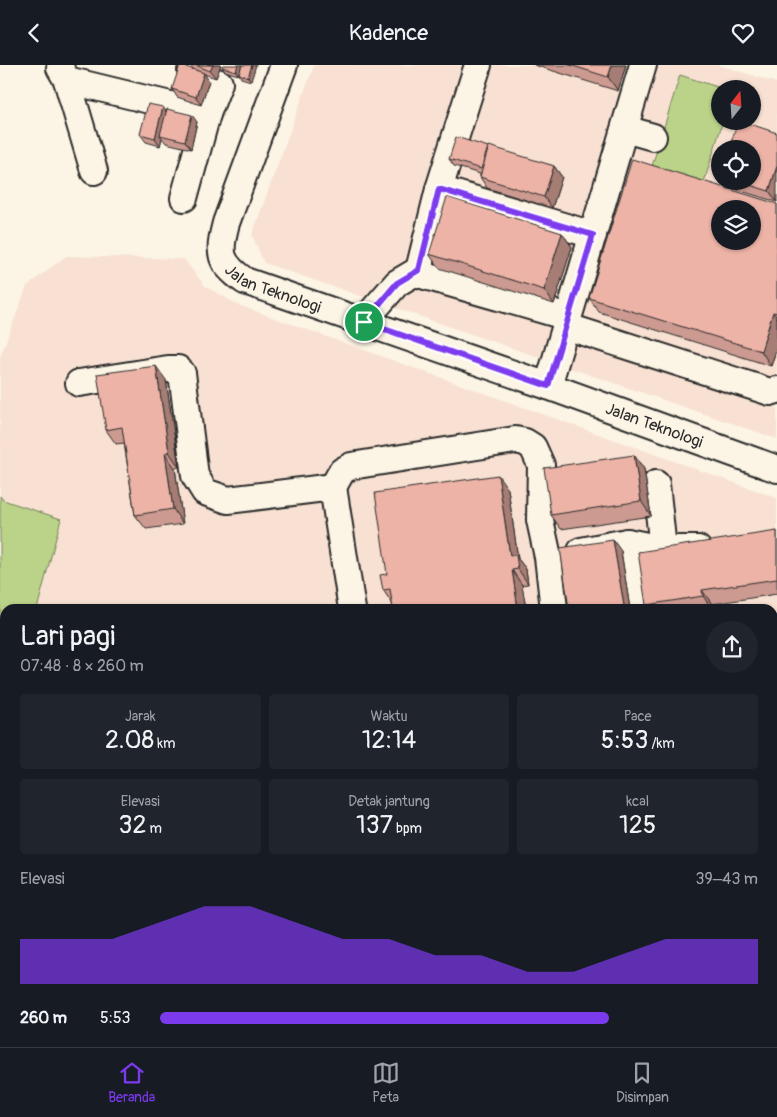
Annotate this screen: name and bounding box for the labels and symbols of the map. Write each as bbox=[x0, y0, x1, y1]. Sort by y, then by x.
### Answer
north arrow bbox=[711, 80, 761, 130]
street label: Jalan Teknologi bbox=[220, 260, 324, 318]
pin bbox=[343, 301, 385, 343]
street label: Jalan Teknologi bbox=[603, 399, 706, 452]

